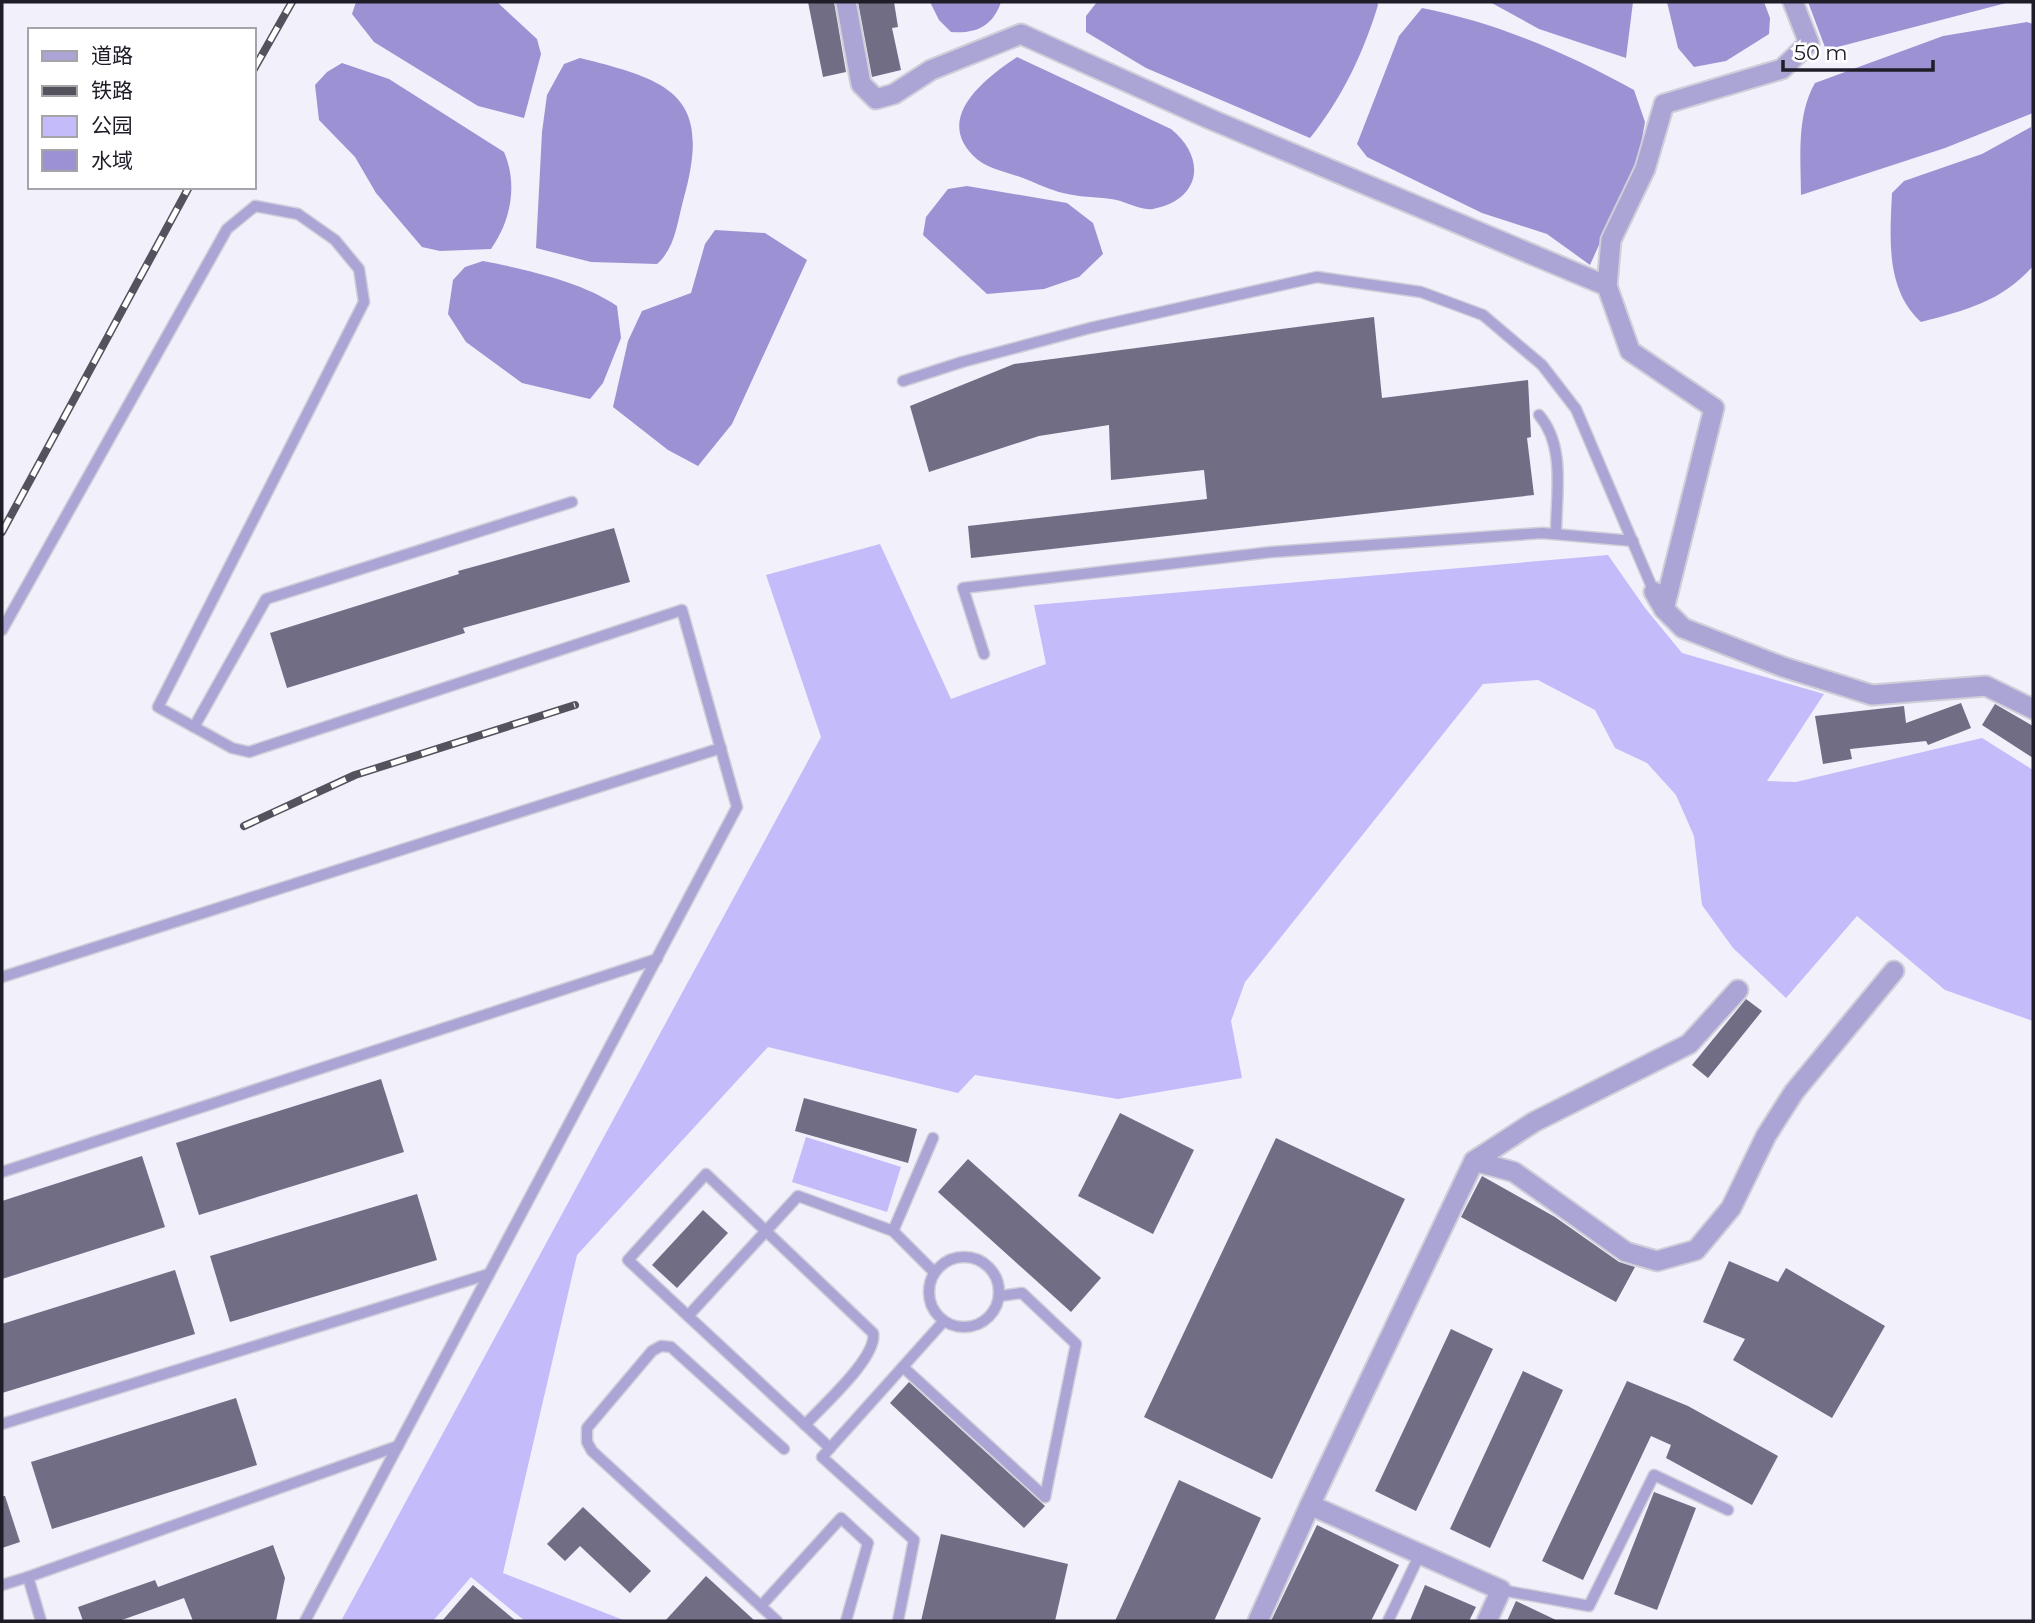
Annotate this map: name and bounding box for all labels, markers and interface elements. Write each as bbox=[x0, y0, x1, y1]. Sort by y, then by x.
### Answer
legend bbox=[28, 28, 256, 189]
scale bar bbox=[1783, 28, 1934, 72]
text: 50 m bbox=[1794, 40, 1848, 65]
text: 道路 bbox=[91, 43, 133, 68]
text: 铁路 bbox=[91, 78, 133, 103]
text: 公园 bbox=[91, 113, 133, 138]
text: 水域 bbox=[91, 148, 133, 173]

